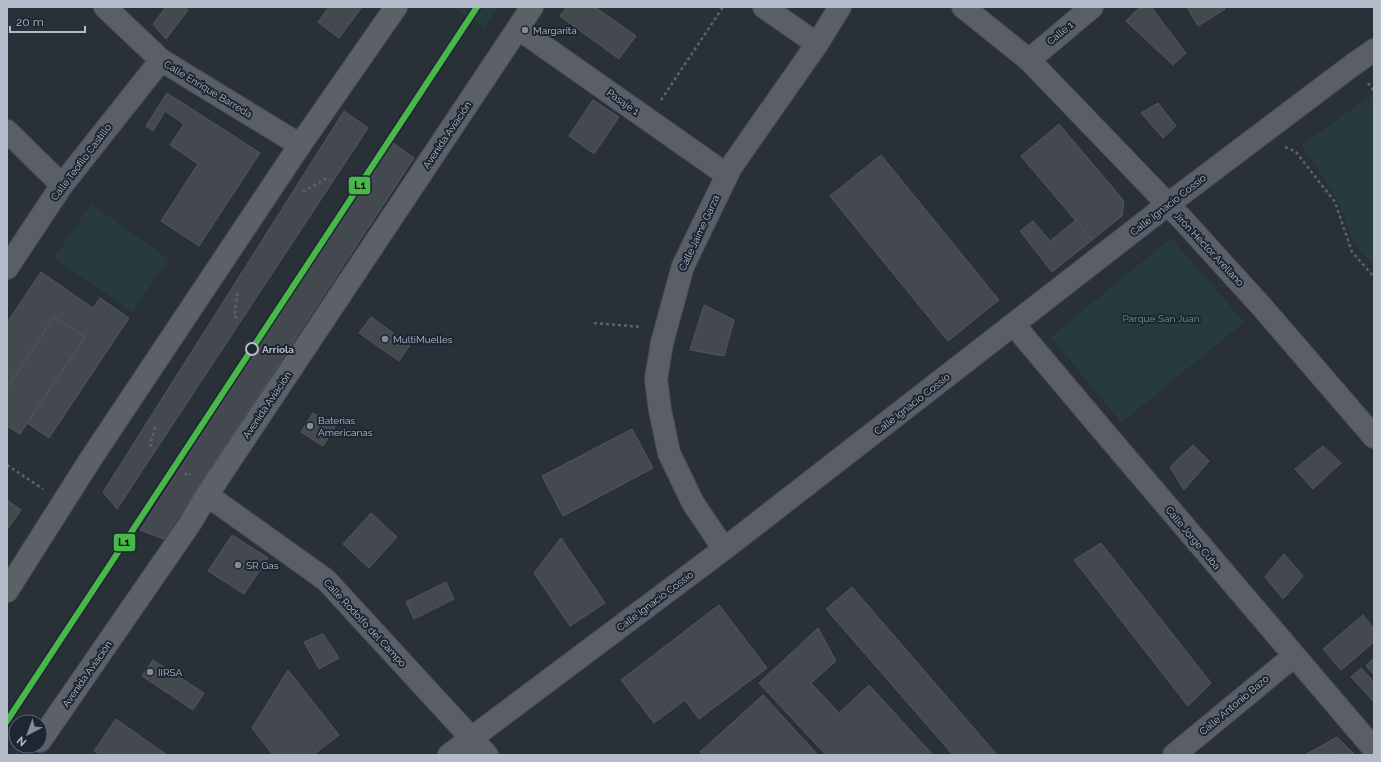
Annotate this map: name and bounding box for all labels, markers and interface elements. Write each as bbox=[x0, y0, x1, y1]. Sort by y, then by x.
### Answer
scale bar bbox=[10, 8, 85, 34]
text: 20 m bbox=[16, 15, 44, 29]
street label: Calle 1 bbox=[1045, 19, 1076, 47]
marker: Margarita bbox=[520, 25, 530, 35]
place label: Margarita bbox=[533, 25, 577, 36]
street label: Calle Enrique Barreda bbox=[162, 58, 254, 120]
street label: Pasaje 1 bbox=[605, 87, 642, 117]
street label: Avenida Aviación bbox=[421, 99, 474, 170]
street label: Calle Teofilo Castillo bbox=[49, 122, 113, 202]
street label: Calle Ignacio Cossío bbox=[1128, 172, 1208, 238]
line badge: L1 bbox=[348, 176, 371, 195]
text: L1 bbox=[354, 179, 366, 192]
street label: Calle Jaime Garza bbox=[677, 193, 721, 273]
street label: Jirón Héctor Arellano bbox=[1172, 210, 1246, 288]
park label: Parque San Juan bbox=[1122, 313, 1200, 324]
marker: MultiMuelles bbox=[380, 334, 390, 344]
place label: MultiMuelles bbox=[393, 334, 453, 345]
marker: Arriola bbox=[245, 342, 259, 356]
place label: Arriola bbox=[262, 344, 294, 355]
street label: Avenida Aviación bbox=[241, 369, 294, 440]
street label: Calle Ignacio Cossío bbox=[872, 371, 952, 437]
place label: Baterias Americanas bbox=[318, 415, 373, 438]
marker: Baterias Americanas bbox=[305, 421, 315, 431]
street label: Calle Jorge Cuba bbox=[1163, 504, 1223, 572]
line badge: L1 bbox=[113, 533, 136, 552]
text: L1 bbox=[118, 536, 130, 549]
marker: SR Gas bbox=[233, 560, 243, 570]
place label: SR Gas bbox=[246, 560, 279, 571]
street label: Calle Ignacio Cossío bbox=[615, 569, 695, 633]
street label: Calle Rodolfo del Campo bbox=[322, 577, 409, 669]
street label: Avenida Aviación bbox=[60, 639, 114, 709]
marker: IIRSA bbox=[145, 667, 155, 677]
place label: IIRSA bbox=[158, 667, 182, 678]
street label: Calle Antonio Bazo bbox=[1197, 673, 1271, 737]
north arrow bbox=[8, 714, 48, 754]
text: N bbox=[14, 734, 29, 749]

